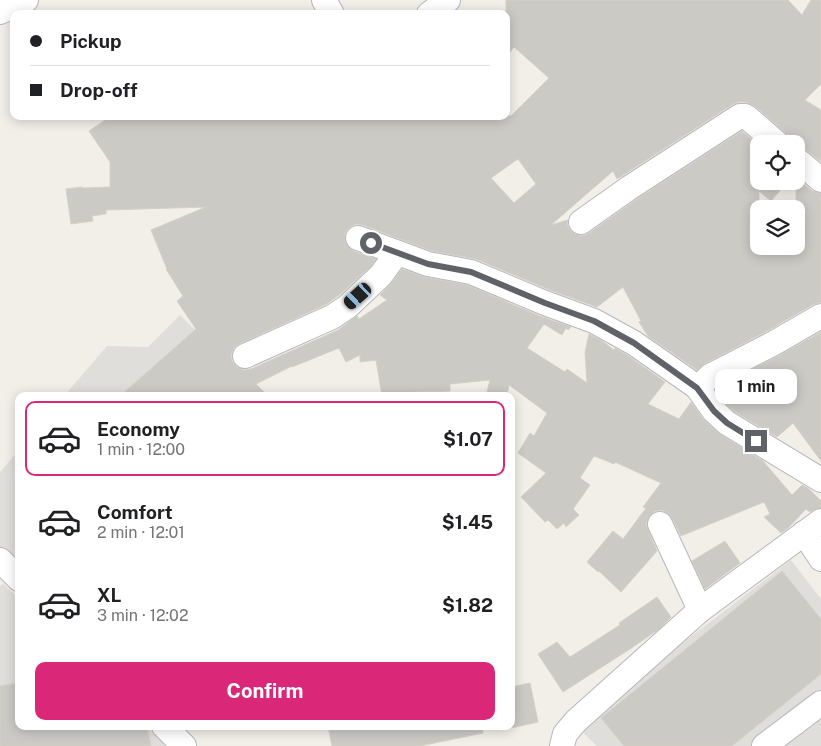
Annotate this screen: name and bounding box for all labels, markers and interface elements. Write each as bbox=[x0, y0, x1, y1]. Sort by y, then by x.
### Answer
text: Pickup bbox=[60, 30, 122, 52]
text: Drop-off bbox=[60, 79, 137, 101]
map controls bbox=[750, 135, 805, 255]
button: locate bbox=[750, 135, 805, 190]
button: layers bbox=[750, 200, 805, 255]
route start bbox=[360, 232, 382, 254]
car bbox=[341, 280, 374, 312]
callout: 1 min bbox=[715, 368, 797, 404]
text: 1 min bbox=[737, 377, 775, 396]
icon: car bbox=[37, 416, 82, 461]
text: Economy bbox=[97, 418, 180, 440]
text: $1.07 bbox=[443, 428, 493, 450]
route end bbox=[745, 430, 767, 452]
text: 1 min · 12:00 bbox=[97, 440, 185, 459]
icon: car bbox=[37, 499, 82, 544]
text: Comfort bbox=[97, 501, 173, 523]
text: $1.45 bbox=[442, 511, 493, 533]
text: 2 min · 12:01 bbox=[97, 523, 185, 542]
icon: car bbox=[37, 582, 82, 627]
text: XL bbox=[97, 584, 122, 606]
text: $1.82 bbox=[442, 594, 493, 616]
text: 3 min · 12:02 bbox=[97, 606, 188, 625]
button: Confirm bbox=[35, 662, 495, 720]

